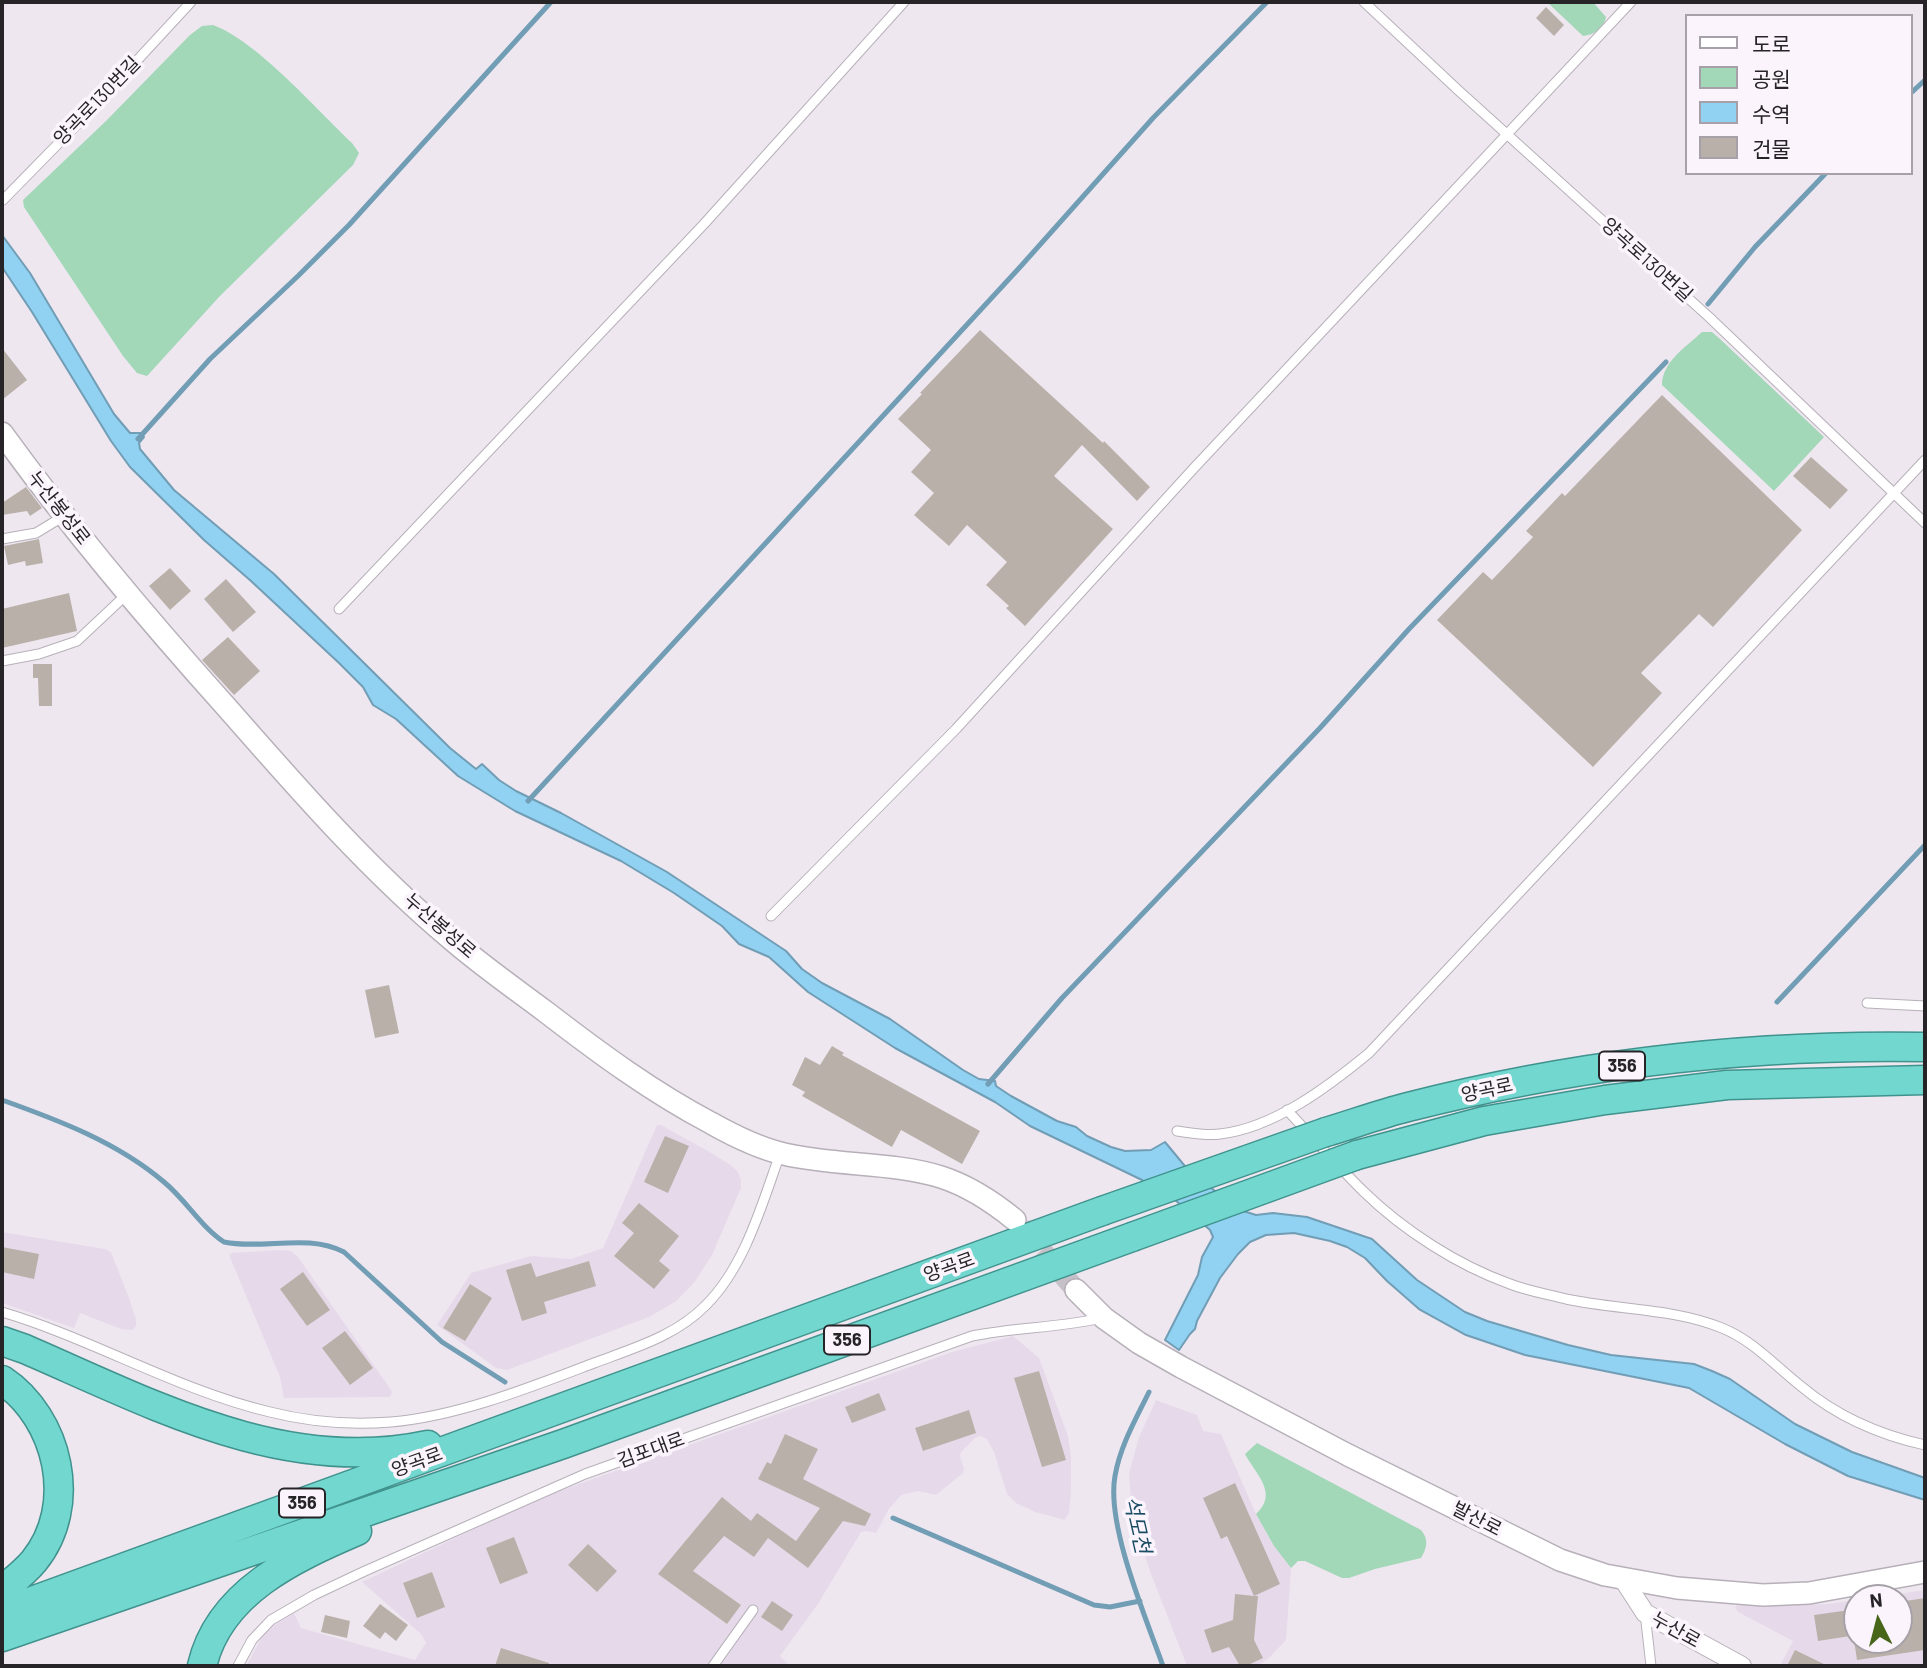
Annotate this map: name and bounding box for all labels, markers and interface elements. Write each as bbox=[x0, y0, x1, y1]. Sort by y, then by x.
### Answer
legend bbox=[1686, 14, 1913, 175]
text: 도로 bbox=[1752, 31, 1791, 56]
street label: 양곡로130번길 bbox=[49, 52, 145, 150]
text: 공원 bbox=[1752, 66, 1791, 91]
text: 수역 bbox=[1752, 101, 1791, 126]
text: 건물 bbox=[1752, 136, 1791, 161]
street label: 양곡로130번길 bbox=[1597, 213, 1697, 307]
street label: 누산봉성로 bbox=[23, 467, 95, 549]
street label: 누산봉성로 bbox=[400, 889, 480, 963]
road number: 356 bbox=[1599, 1051, 1645, 1080]
street label: 양곡로 bbox=[1459, 1073, 1515, 1107]
street label: 양곡로 bbox=[920, 1247, 978, 1287]
road number: 356 bbox=[824, 1325, 870, 1354]
street label: 김포대로 bbox=[614, 1427, 688, 1473]
street label: 양곡로 bbox=[388, 1442, 446, 1482]
road number: 356 bbox=[279, 1488, 325, 1518]
water label: 석모천 bbox=[1118, 1494, 1156, 1556]
street label: 발산로 bbox=[1448, 1497, 1506, 1541]
north arrow bbox=[1843, 1584, 1913, 1654]
text: N bbox=[1868, 1588, 1883, 1612]
street label: 누산로 bbox=[1648, 1607, 1704, 1653]

